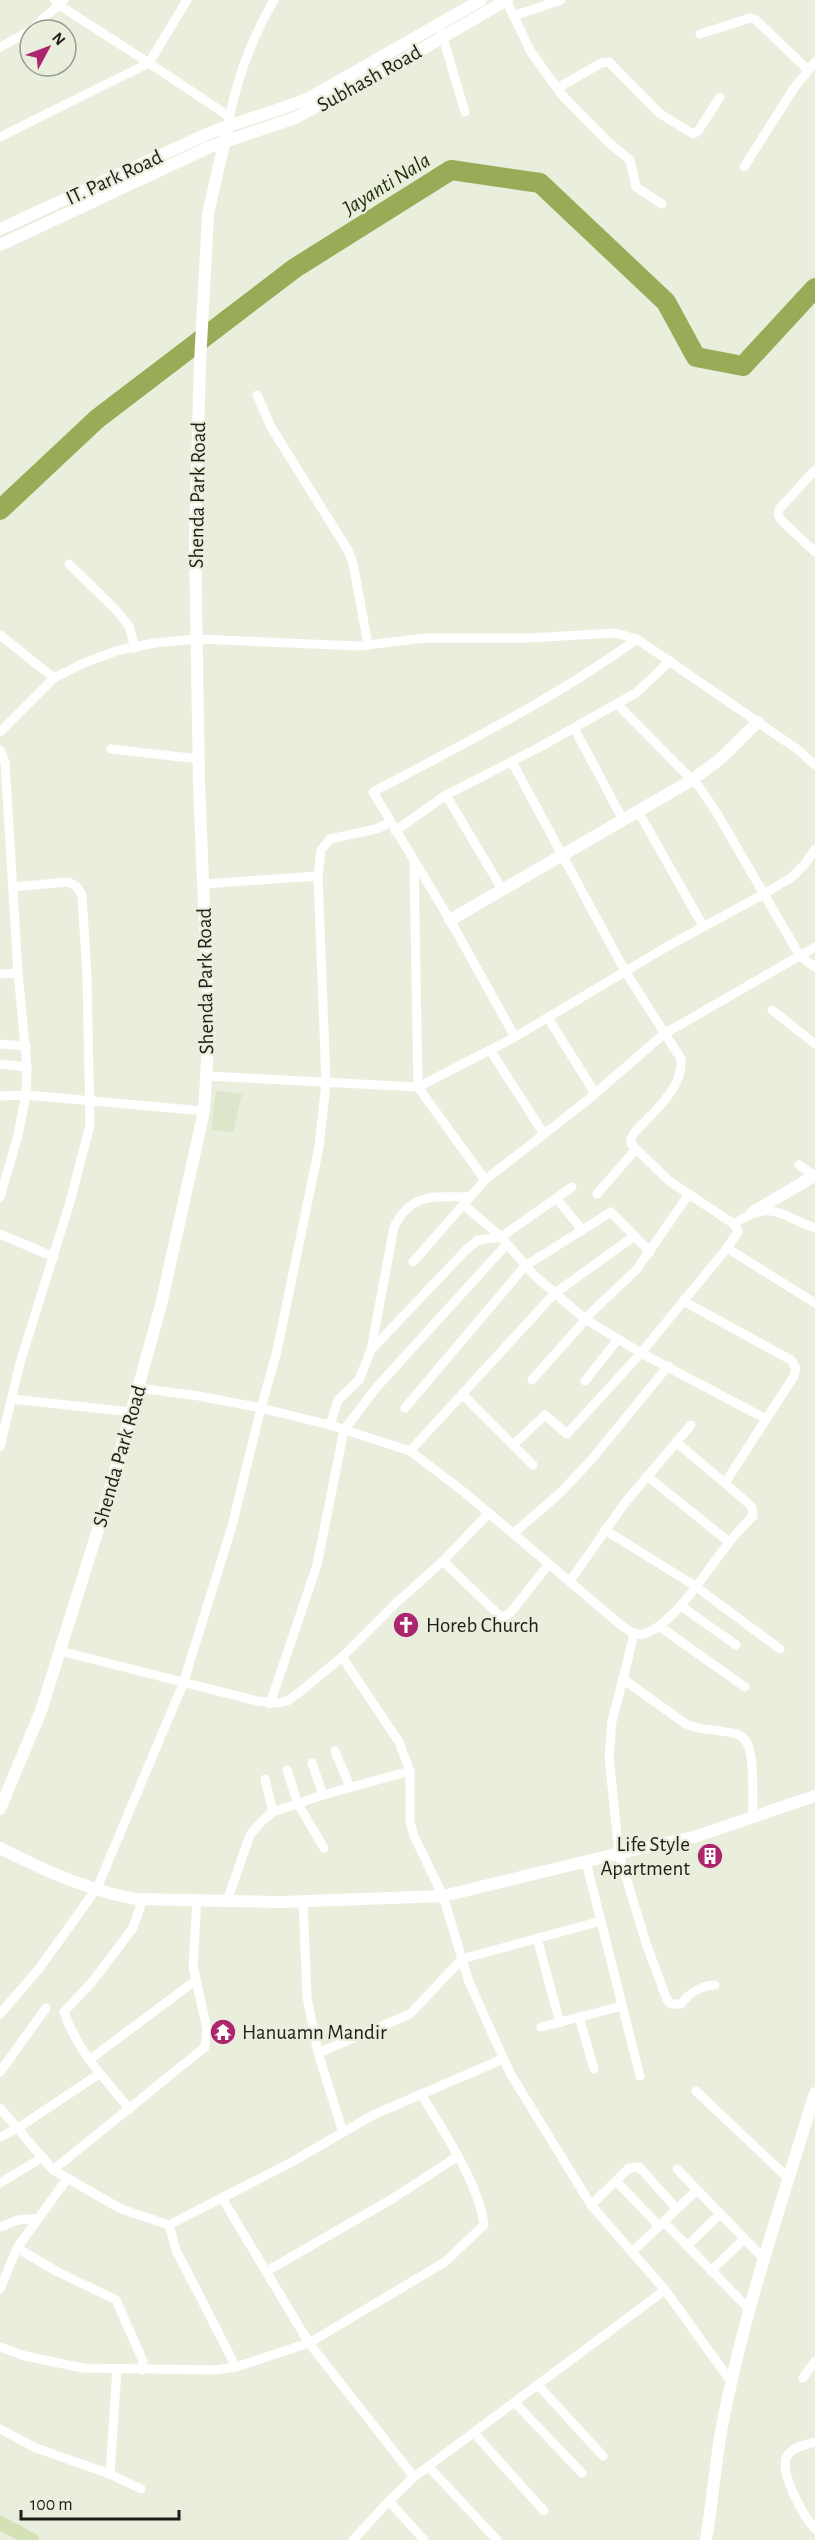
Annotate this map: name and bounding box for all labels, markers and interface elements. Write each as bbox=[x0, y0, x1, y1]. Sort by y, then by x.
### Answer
north arrow bbox=[18, 18, 78, 78]
text: N bbox=[49, 29, 68, 48]
street label: Subhash Road bbox=[313, 41, 425, 116]
street label: IT. Park Road bbox=[63, 146, 166, 209]
water label: Jayanti Nala bbox=[338, 149, 434, 220]
street label: Shenda Park Road bbox=[186, 421, 209, 569]
street label: Shenda Park Road bbox=[194, 907, 217, 1054]
street label: Shenda Park Road bbox=[89, 1383, 150, 1530]
church icon: Horeb Church bbox=[391, 1610, 421, 1640]
place label: Horeb Church bbox=[426, 1615, 539, 1636]
place label: Life Style Apartment bbox=[601, 1834, 690, 1879]
building icon: Life Style Apartment bbox=[695, 1841, 725, 1871]
temple icon: Hanuamn Mandir bbox=[208, 2017, 238, 2047]
place label: Hanuamn Mandir bbox=[242, 2022, 387, 2043]
scale bar bbox=[21, 2483, 178, 2521]
text: 100 m bbox=[30, 2496, 73, 2514]

